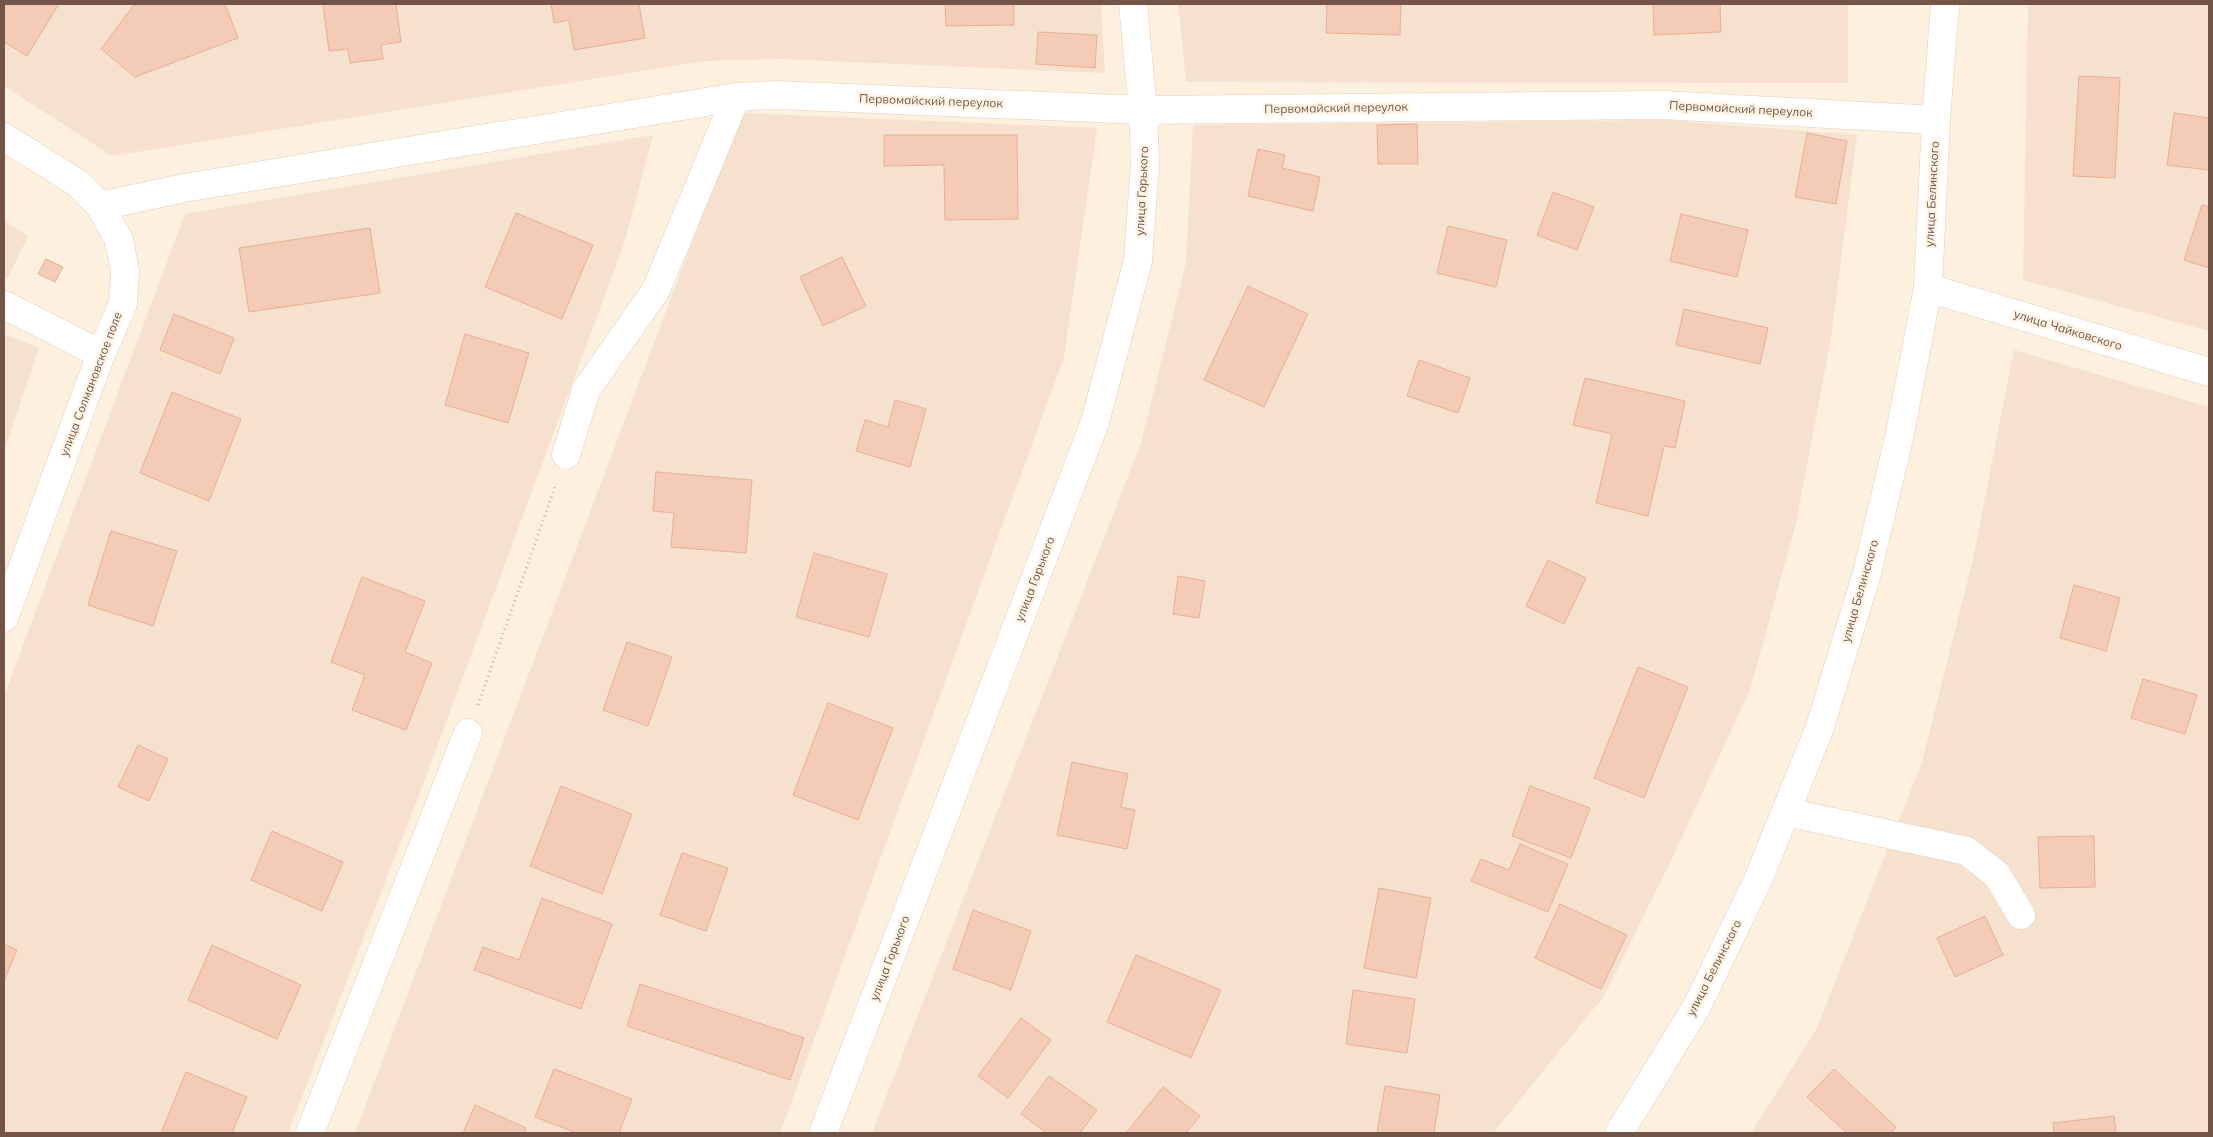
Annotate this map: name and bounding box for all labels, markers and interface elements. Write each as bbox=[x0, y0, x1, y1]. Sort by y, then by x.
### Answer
street label: Первомайский переулок bbox=[859, 90, 1004, 111]
street label: Первомайский переулок bbox=[1669, 97, 1814, 120]
street label: Первомайский переулок bbox=[1264, 99, 1408, 116]
street label: улица Белинского bbox=[1921, 141, 1942, 247]
street label: улица Горького bbox=[1132, 146, 1151, 236]
street label: улица Чайковского bbox=[2012, 306, 2124, 353]
street label: улица Солмановское поле bbox=[56, 309, 125, 458]
street label: улица Горького bbox=[1011, 534, 1058, 623]
street label: улица Белинского bbox=[1838, 538, 1881, 644]
street label: улица Горького bbox=[866, 913, 913, 1002]
street label: улица Белинского bbox=[1683, 917, 1744, 1018]

